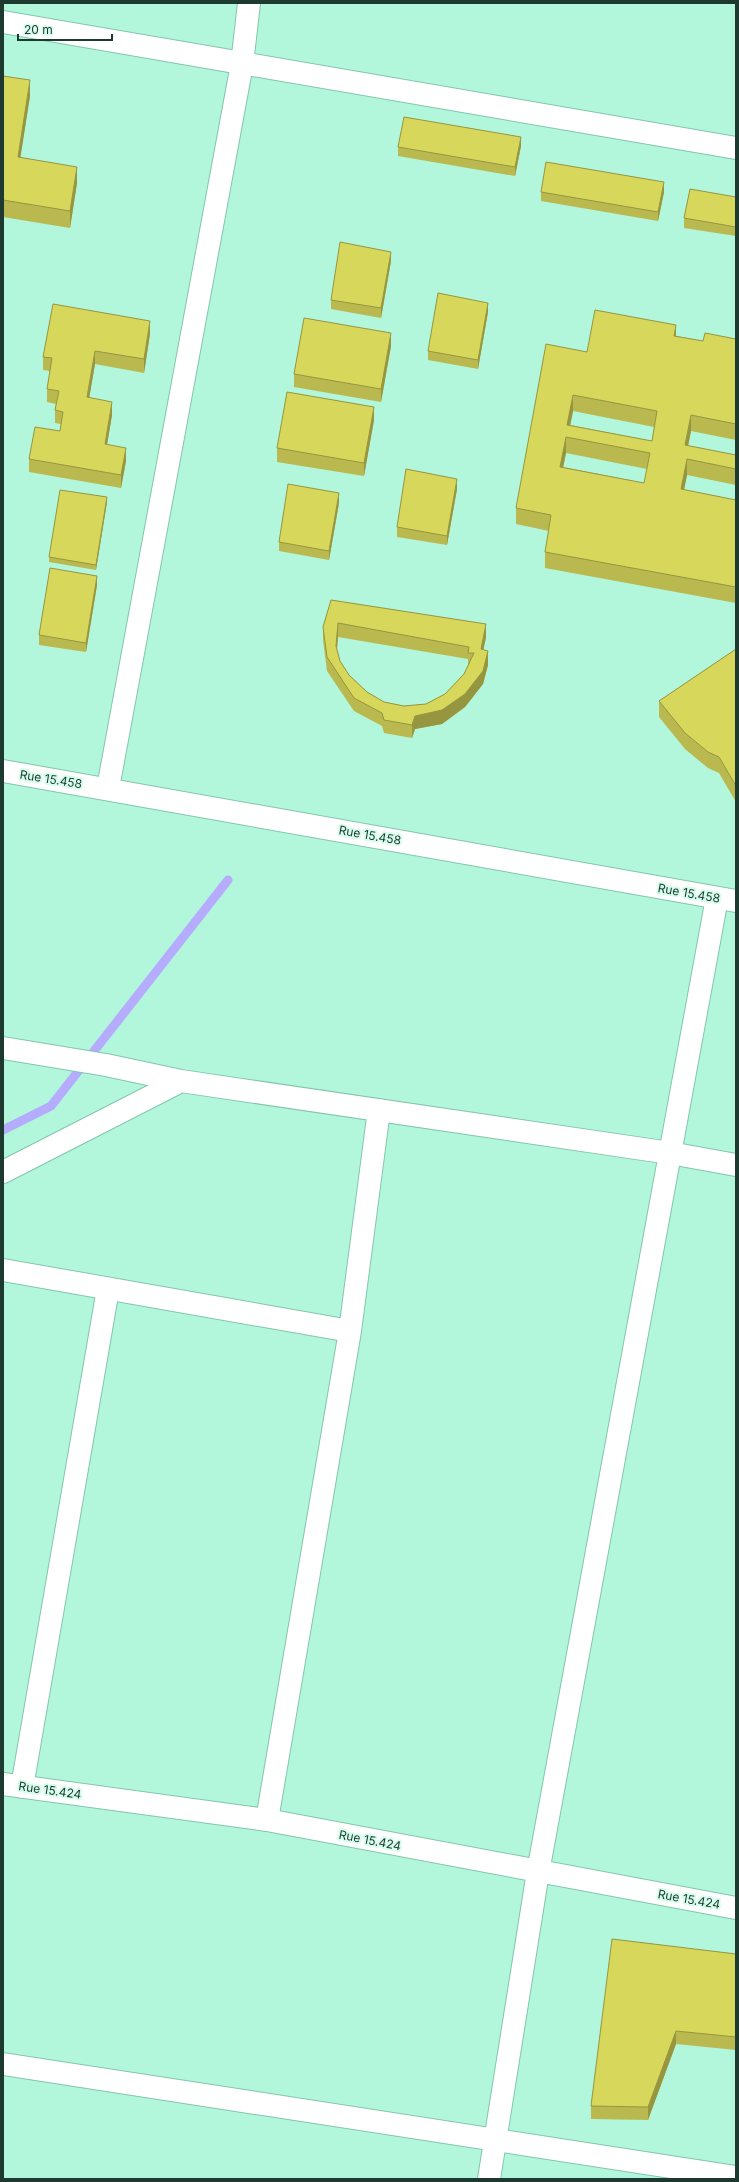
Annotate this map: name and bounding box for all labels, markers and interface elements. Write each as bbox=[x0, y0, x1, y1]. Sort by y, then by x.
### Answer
scale bar bbox=[18, 16, 112, 42]
text: 20 m bbox=[24, 22, 53, 37]
street label: Rue 15.458 bbox=[19, 767, 83, 791]
street label: Rue 15.458 bbox=[338, 822, 402, 848]
street label: Rue 15.458 bbox=[657, 880, 721, 906]
street label: Rue 15.424 bbox=[18, 1778, 83, 1802]
street label: Rue 15.424 bbox=[338, 1827, 403, 1853]
street label: Rue 15.424 bbox=[657, 1886, 722, 1912]

